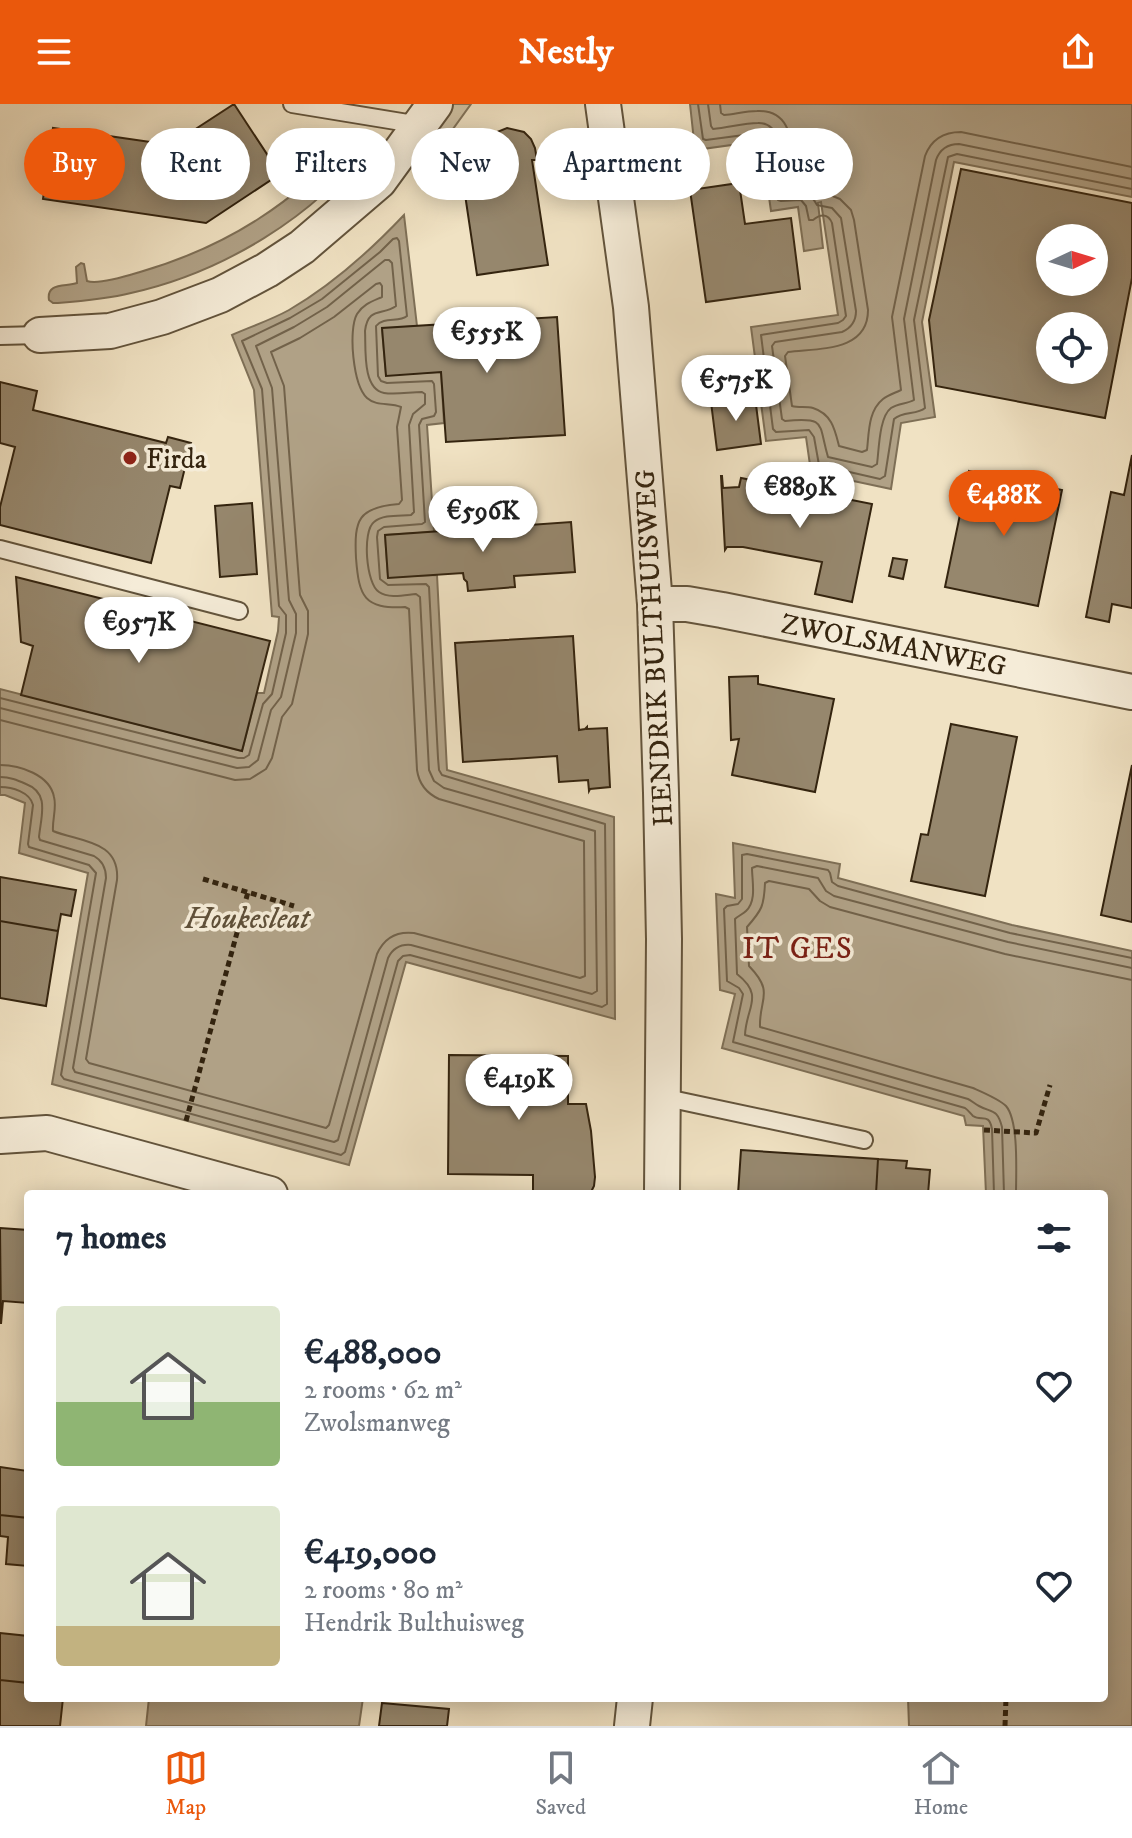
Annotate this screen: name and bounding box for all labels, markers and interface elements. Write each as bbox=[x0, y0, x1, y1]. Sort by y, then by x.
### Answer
icon: menu bbox=[32, 30, 76, 74]
text: Nestly bbox=[519, 30, 613, 75]
icon: share bbox=[1056, 30, 1100, 74]
chip: Buy bbox=[24, 128, 125, 200]
chip: Rent bbox=[141, 128, 250, 200]
chip: Filters bbox=[266, 128, 395, 200]
chip: New bbox=[411, 128, 519, 200]
chip: Apartment bbox=[535, 128, 710, 200]
chip: House bbox=[726, 128, 853, 200]
north arrow bbox=[1036, 224, 1108, 296]
map controls bbox=[1036, 224, 1108, 384]
pin: €555K bbox=[431, 307, 543, 375]
button: locate bbox=[1036, 312, 1108, 384]
text: €555K bbox=[451, 316, 523, 349]
pin: €575K bbox=[680, 355, 792, 423]
text: €575K bbox=[700, 364, 772, 397]
place label: Firda bbox=[146, 442, 207, 477]
marker: Firda bbox=[121, 449, 139, 467]
pin: €889K bbox=[744, 462, 856, 530]
street label: HENDRIK BULTHUISWEG bbox=[628, 468, 681, 827]
pin: €488K bbox=[948, 470, 1060, 538]
text: €889K bbox=[764, 471, 836, 504]
text: €488K bbox=[967, 479, 1041, 512]
pin: €596K bbox=[427, 486, 539, 554]
text: €596K bbox=[447, 495, 519, 528]
pin: €957K bbox=[83, 597, 195, 665]
text: €957K bbox=[102, 606, 176, 639]
street label: ZWOLSMANWEG bbox=[778, 606, 1009, 685]
water label: Houkesleat bbox=[184, 901, 311, 938]
district label: IT GES bbox=[742, 931, 854, 968]
pin: €419K bbox=[463, 1054, 575, 1122]
text: €419K bbox=[484, 1063, 554, 1096]
icon: filters bbox=[1032, 1216, 1076, 1260]
text: 7 homes bbox=[56, 1217, 166, 1259]
text: €488,000 bbox=[304, 1332, 442, 1374]
icon: home bbox=[120, 1338, 216, 1434]
icon: heart bbox=[1032, 1364, 1076, 1408]
text: 2 rooms · 62 m² bbox=[304, 1374, 462, 1407]
text: Zwolsmanweg bbox=[304, 1407, 450, 1440]
text: €419,000 bbox=[304, 1532, 437, 1574]
icon: home bbox=[120, 1538, 216, 1634]
icon: heart bbox=[1032, 1564, 1076, 1608]
text: 2 rooms · 80 m² bbox=[304, 1574, 463, 1607]
text: Hendrik Bulthuisweg bbox=[304, 1607, 524, 1640]
tab: Map bbox=[164, 1746, 208, 1821]
tab: Saved bbox=[536, 1746, 586, 1821]
tab: Home bbox=[914, 1746, 968, 1821]

